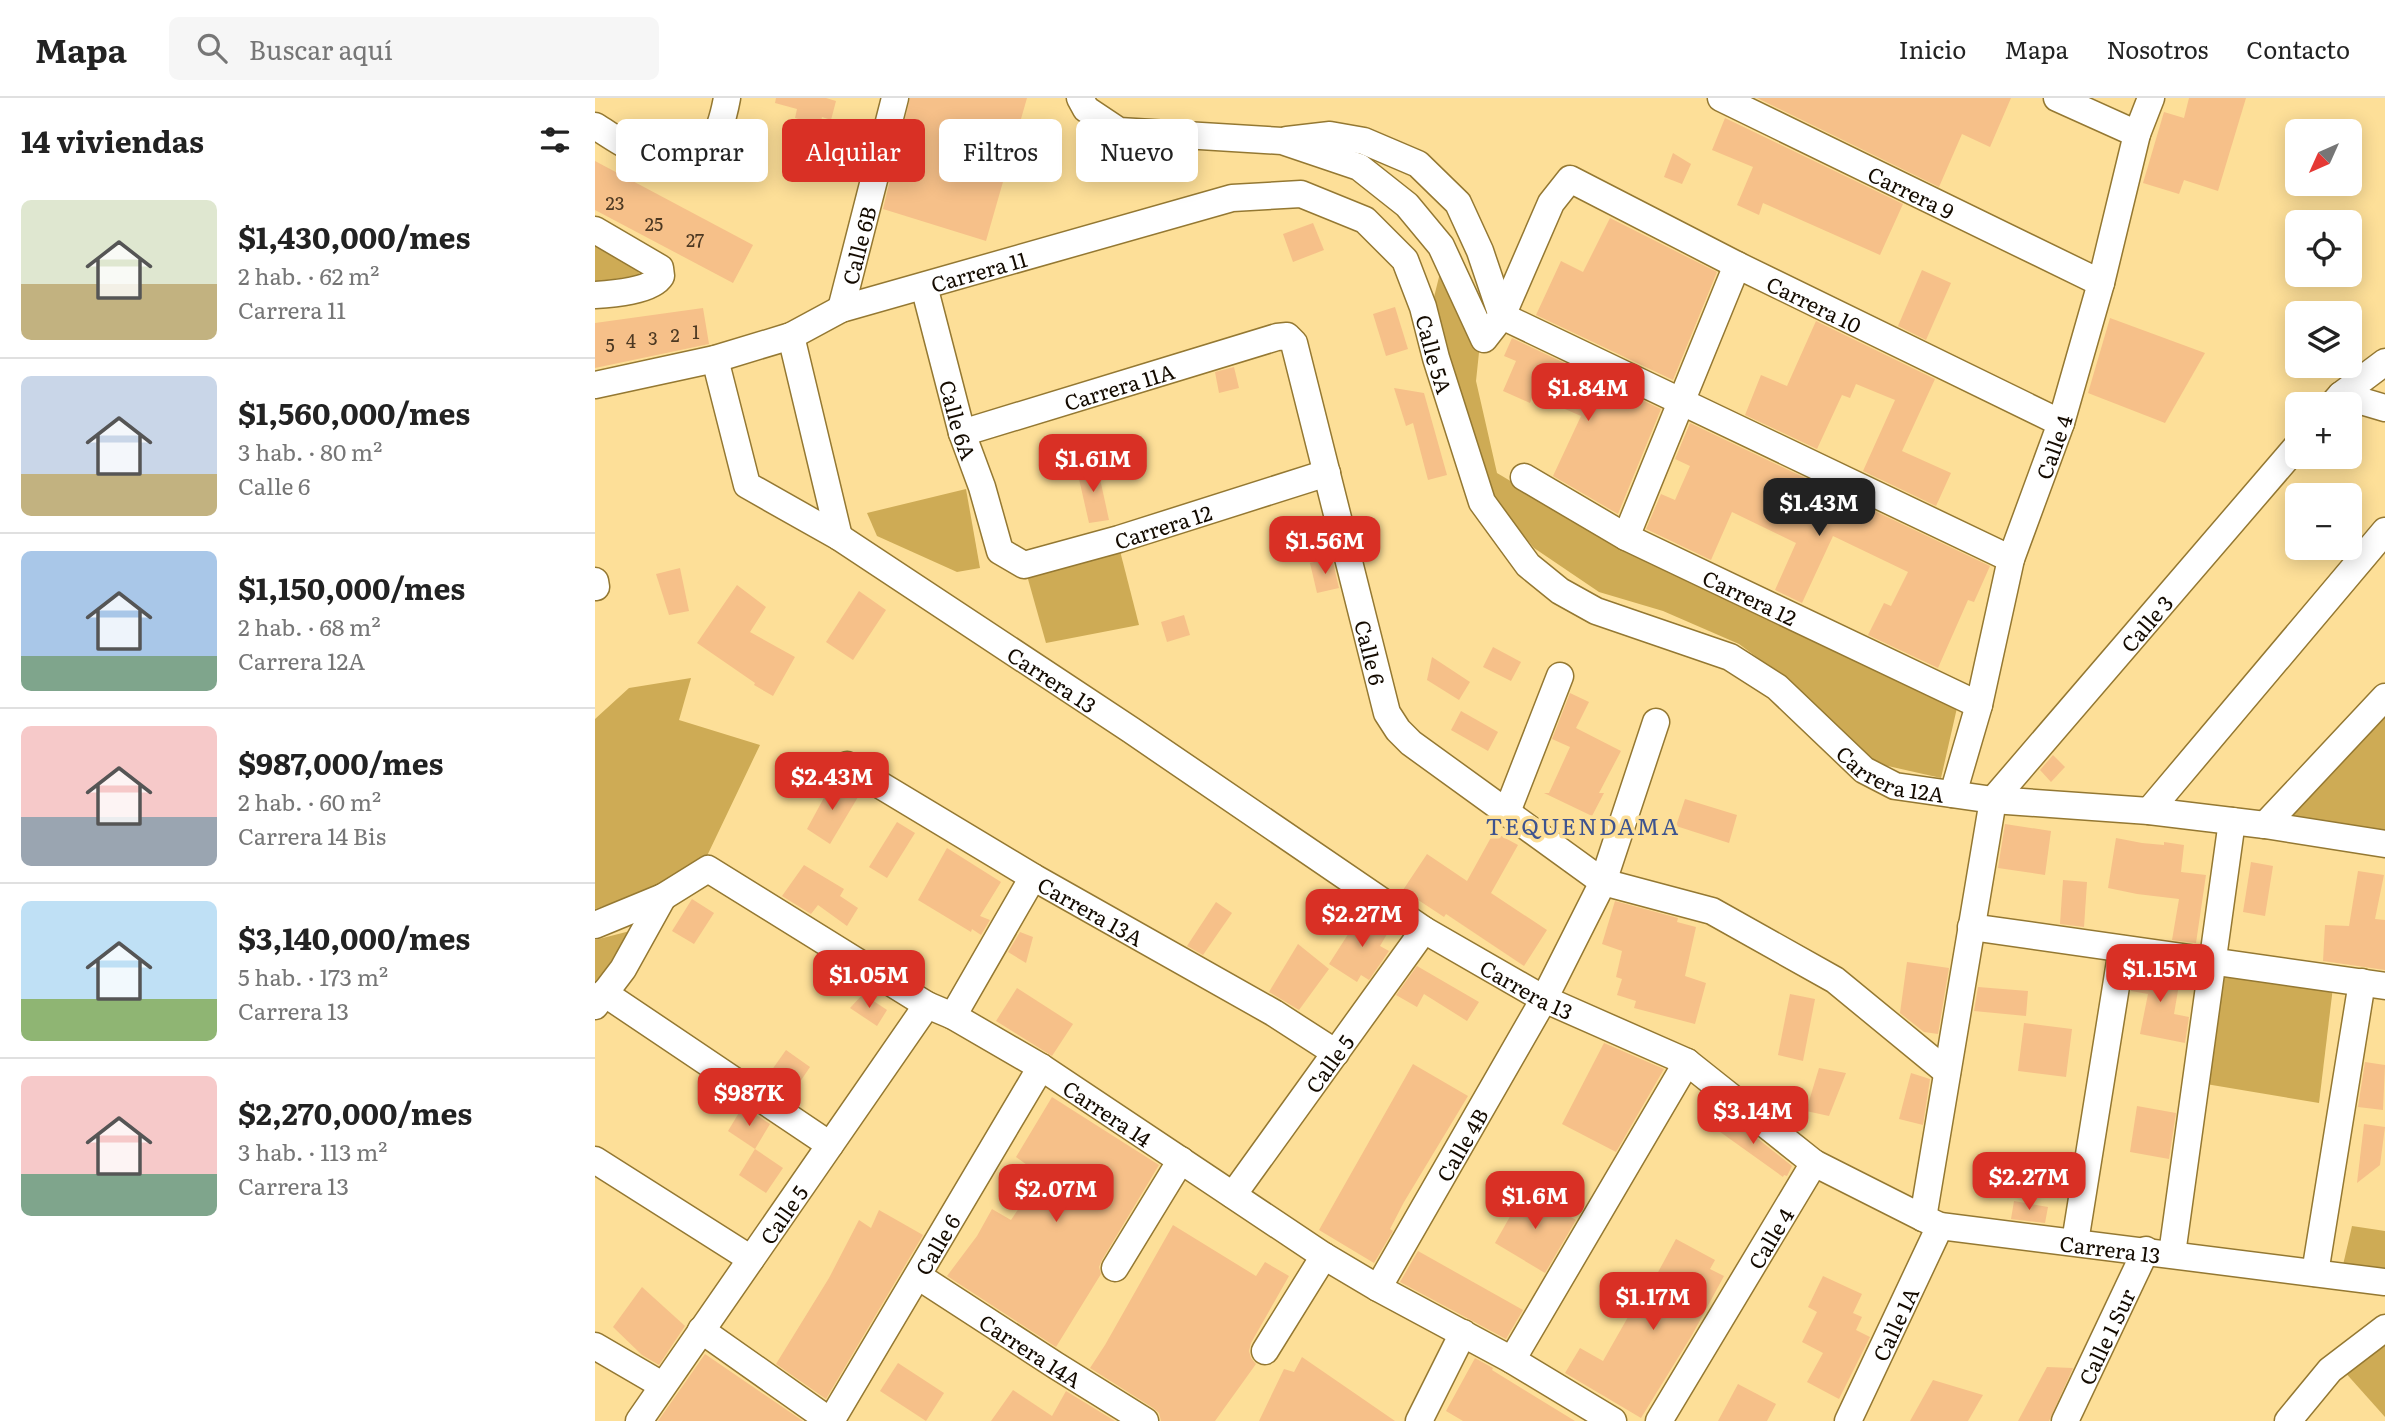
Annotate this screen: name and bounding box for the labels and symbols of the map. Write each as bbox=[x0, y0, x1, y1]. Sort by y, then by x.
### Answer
north arrow bbox=[2285, 119, 2363, 196]
street label: Carrera 9 bbox=[1863, 157, 1960, 225]
house number: 23 bbox=[606, 189, 624, 216]
street label: Calle 6B bbox=[832, 202, 882, 288]
house number: 25 bbox=[645, 210, 663, 237]
house number: 27 bbox=[686, 226, 704, 253]
street label: Carrera 11 bbox=[927, 241, 1031, 298]
street label: Carrera 10 bbox=[1762, 267, 1867, 339]
street label: Calle 5A bbox=[1410, 311, 1462, 398]
house number: 1 bbox=[692, 318, 700, 345]
house number: 2 bbox=[670, 321, 680, 348]
house number: 3 bbox=[648, 324, 658, 351]
house number: 4 bbox=[626, 327, 636, 354]
house number: 5 bbox=[605, 331, 615, 358]
street label: Carrera 11A bbox=[1060, 354, 1178, 417]
pin: $1.84M bbox=[1531, 364, 1645, 423]
street label: Calle 6A bbox=[933, 376, 986, 464]
street label: Calle 4 bbox=[2026, 411, 2078, 483]
pin: $1.61M bbox=[1036, 434, 1150, 494]
pin: $1.43M bbox=[1762, 478, 1876, 538]
street label: Carrera 12 bbox=[1110, 495, 1215, 555]
pin: $1.56M bbox=[1268, 517, 1382, 576]
street label: Carrera 12 bbox=[1698, 561, 1802, 632]
street label: Calle 3 bbox=[2112, 587, 2179, 658]
street label: Calle 6 bbox=[1349, 616, 1395, 688]
street label: Carrera 13 bbox=[1002, 637, 1104, 719]
street label: Carrera 12A bbox=[1831, 737, 1947, 808]
pin: $2.43M bbox=[775, 752, 889, 812]
district label: TEQUENDAMA bbox=[1486, 808, 1680, 842]
street label: Carrera 13A bbox=[1033, 868, 1150, 952]
pin: $2.27M bbox=[1305, 890, 1419, 949]
pin: $1.15M bbox=[2103, 944, 2217, 1004]
pin: $1.05M bbox=[812, 950, 926, 1010]
street label: Carrera 13 bbox=[1475, 950, 1578, 1026]
street label: Calle 5 bbox=[1297, 1027, 1360, 1098]
pin: $987K bbox=[700, 1068, 798, 1128]
street label: Carrera 14 bbox=[1058, 1071, 1159, 1153]
pin: $3.14M bbox=[1696, 1086, 1810, 1146]
street label: Calle 4B bbox=[1427, 1102, 1494, 1187]
pin: $2.27M bbox=[1972, 1152, 2086, 1212]
pin: $2.07M bbox=[999, 1164, 1113, 1224]
pin: $1.6M bbox=[1486, 1172, 1584, 1231]
street label: Calle 5 bbox=[751, 1178, 814, 1250]
street label: Calle 4 bbox=[1739, 1201, 1800, 1274]
street label: Calle 6 bbox=[906, 1208, 966, 1280]
street label: Carrera 13 bbox=[2058, 1226, 2163, 1269]
pin: $1.17M bbox=[1596, 1272, 1710, 1332]
street label: Calle 1A bbox=[1863, 1281, 1925, 1366]
street label: Calle 1 Sur bbox=[2069, 1283, 2141, 1389]
street label: Carrera 14A bbox=[974, 1305, 1089, 1394]

